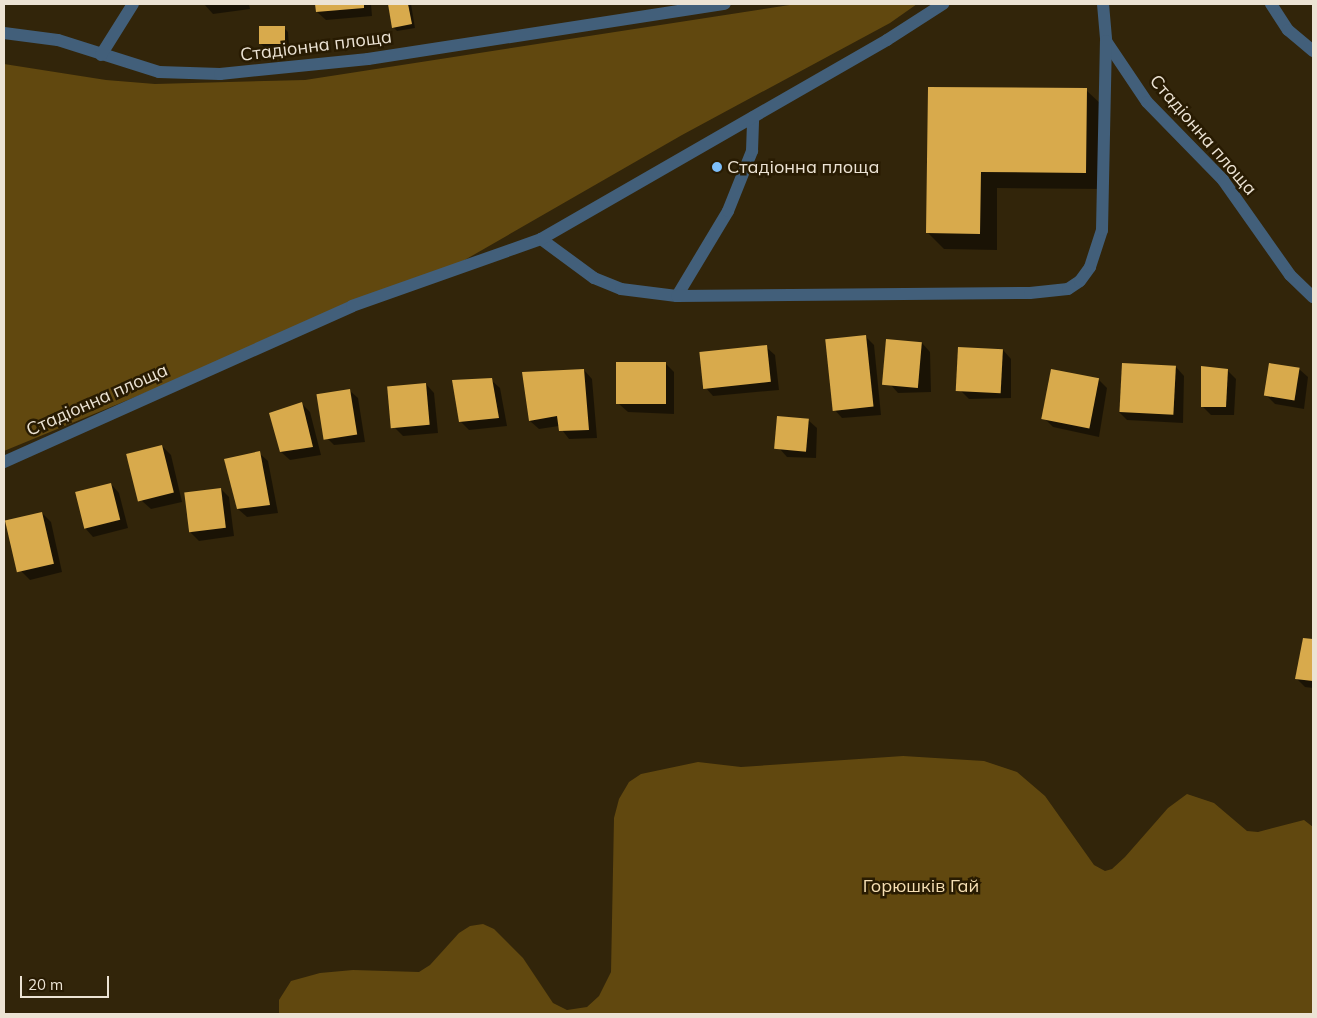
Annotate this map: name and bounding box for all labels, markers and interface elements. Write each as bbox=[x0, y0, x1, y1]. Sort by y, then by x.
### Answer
street label: Стадіонна площа bbox=[239, 26, 393, 66]
street label: Стадіонна площа bbox=[1145, 70, 1261, 200]
place label: Стадіонна площа bbox=[727, 156, 879, 178]
marker: Стадіонна площа bbox=[711, 161, 723, 173]
street label: Стадіонна площа bbox=[23, 359, 171, 441]
park label: Горюшків Гай bbox=[863, 875, 979, 897]
scale bar bbox=[22, 966, 111, 998]
text: 20 m bbox=[28, 975, 63, 994]

